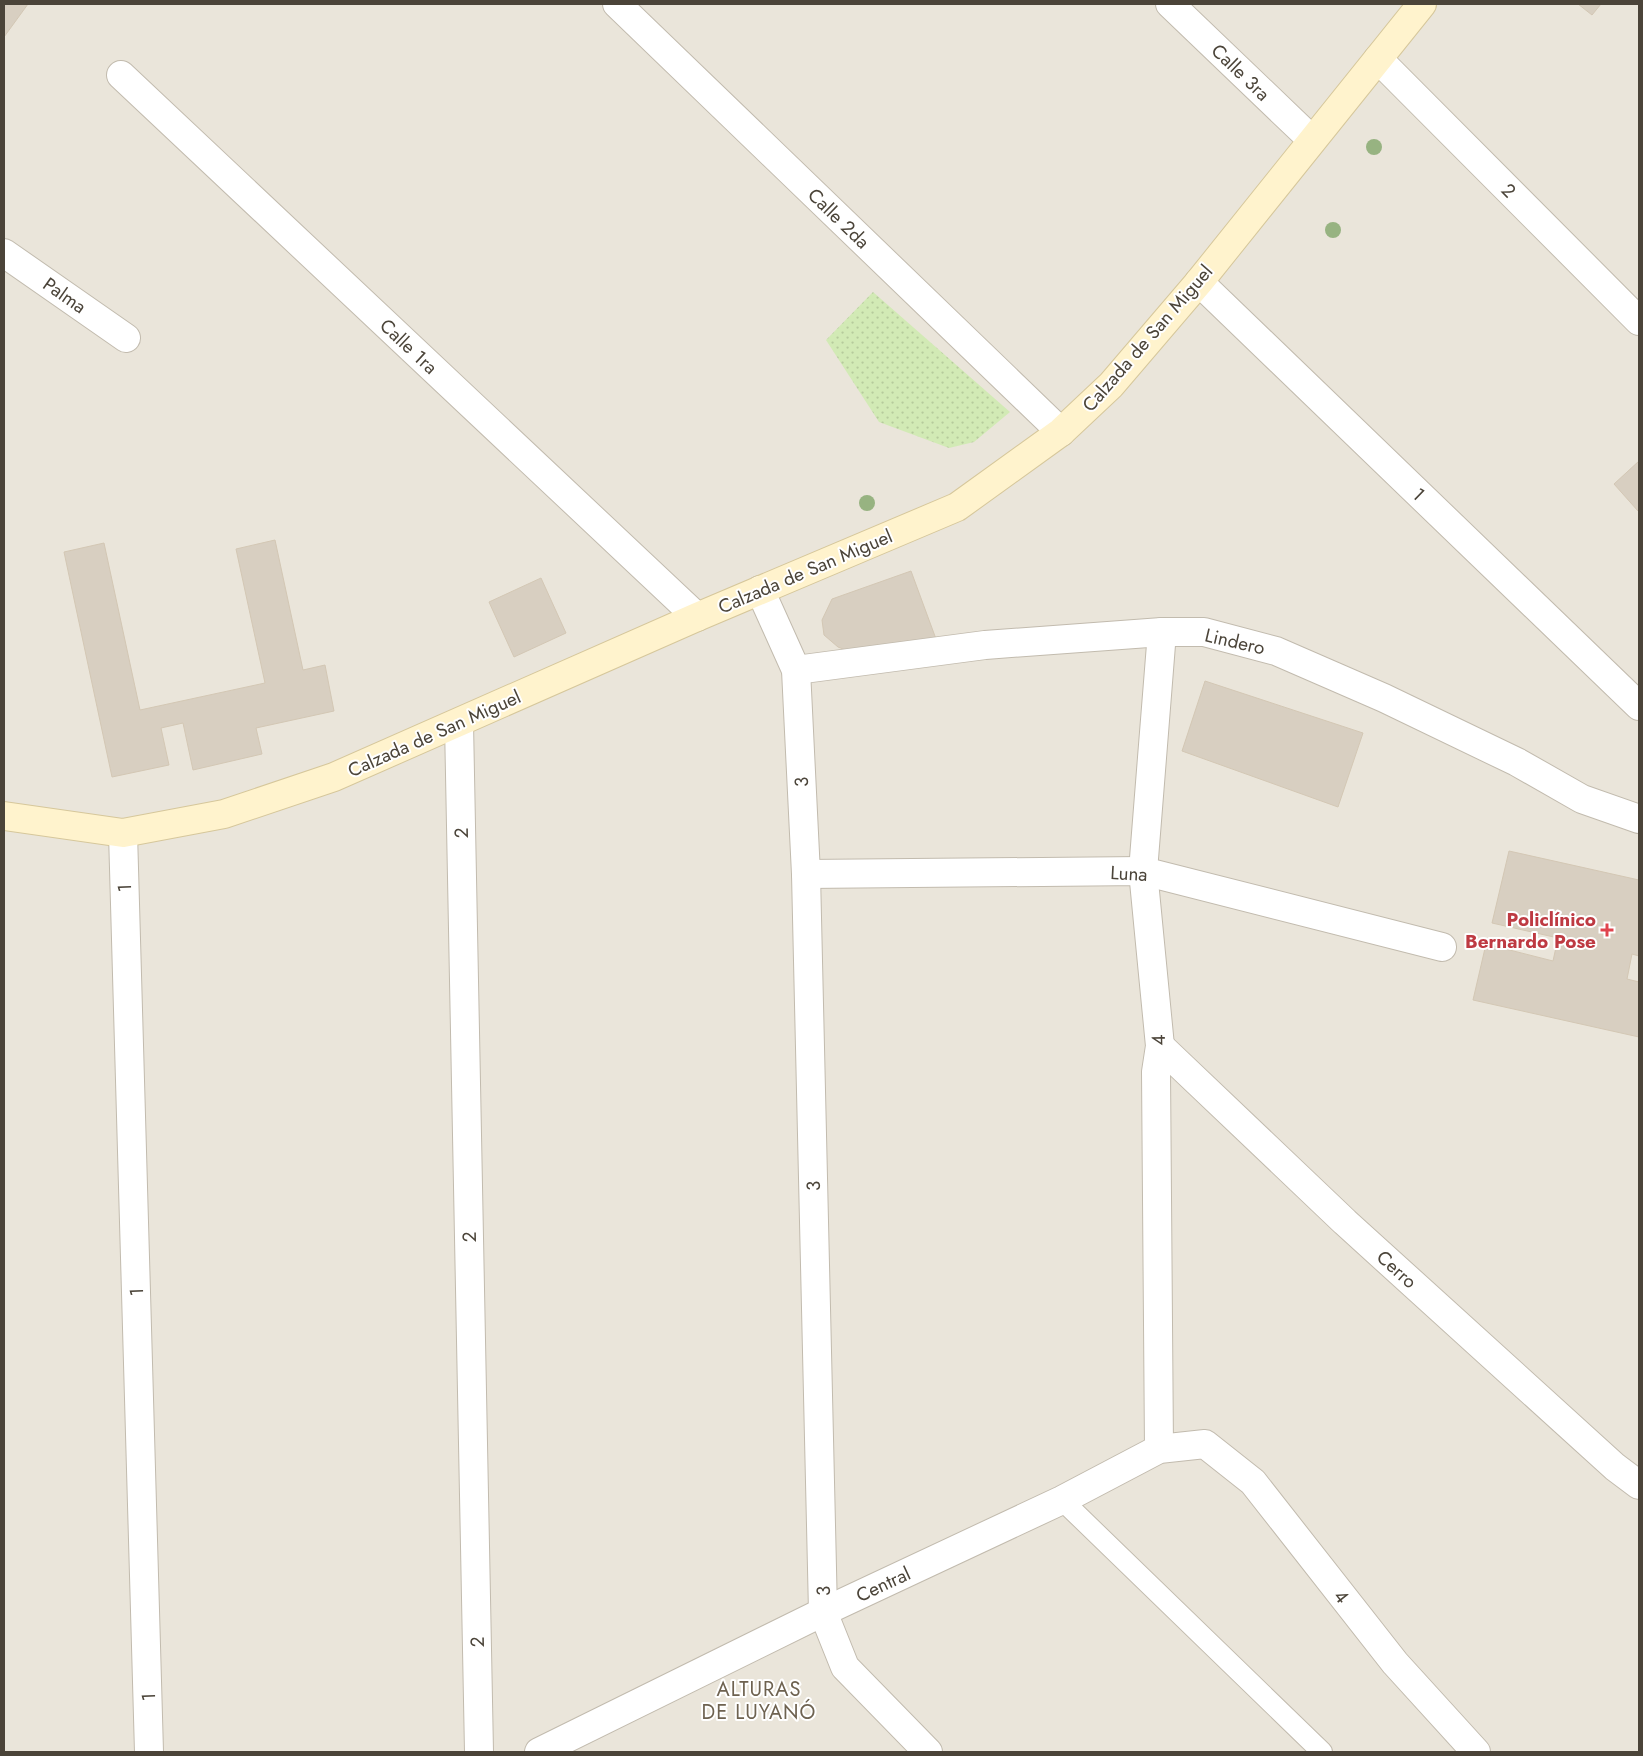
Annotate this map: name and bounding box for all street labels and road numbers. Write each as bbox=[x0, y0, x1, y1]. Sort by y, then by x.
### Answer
street label: Calle 3ra bbox=[1205, 37, 1276, 107]
street label: 2 bbox=[1495, 177, 1522, 204]
street label: Calle 2da bbox=[802, 182, 876, 255]
street label: Calzada de San Miguel bbox=[1076, 259, 1219, 418]
street label: Palma bbox=[38, 271, 92, 320]
street label: Calle 1ra bbox=[374, 312, 444, 380]
street label: 1 bbox=[1406, 482, 1431, 507]
street label: Calzada de San Miguel bbox=[714, 523, 896, 620]
street label: Lindero bbox=[1202, 622, 1267, 661]
street label: Calzada de San Miguel bbox=[343, 683, 525, 784]
street label: 3 bbox=[788, 776, 815, 788]
street label: 2 bbox=[448, 827, 475, 839]
street label: Luna bbox=[1110, 859, 1148, 888]
street label: 1 bbox=[111, 883, 138, 893]
street label: 4 bbox=[1145, 1034, 1172, 1046]
street label: 3 bbox=[800, 1181, 827, 1191]
street label: 2 bbox=[456, 1231, 483, 1243]
street label: Cerro bbox=[1371, 1244, 1423, 1295]
street label: 1 bbox=[123, 1287, 150, 1297]
street label: Central bbox=[852, 1560, 915, 1609]
street label: 4 bbox=[1328, 1584, 1356, 1609]
street label: 3 bbox=[810, 1586, 837, 1596]
street label: 2 bbox=[464, 1636, 491, 1648]
street label: 1 bbox=[135, 1692, 162, 1702]

